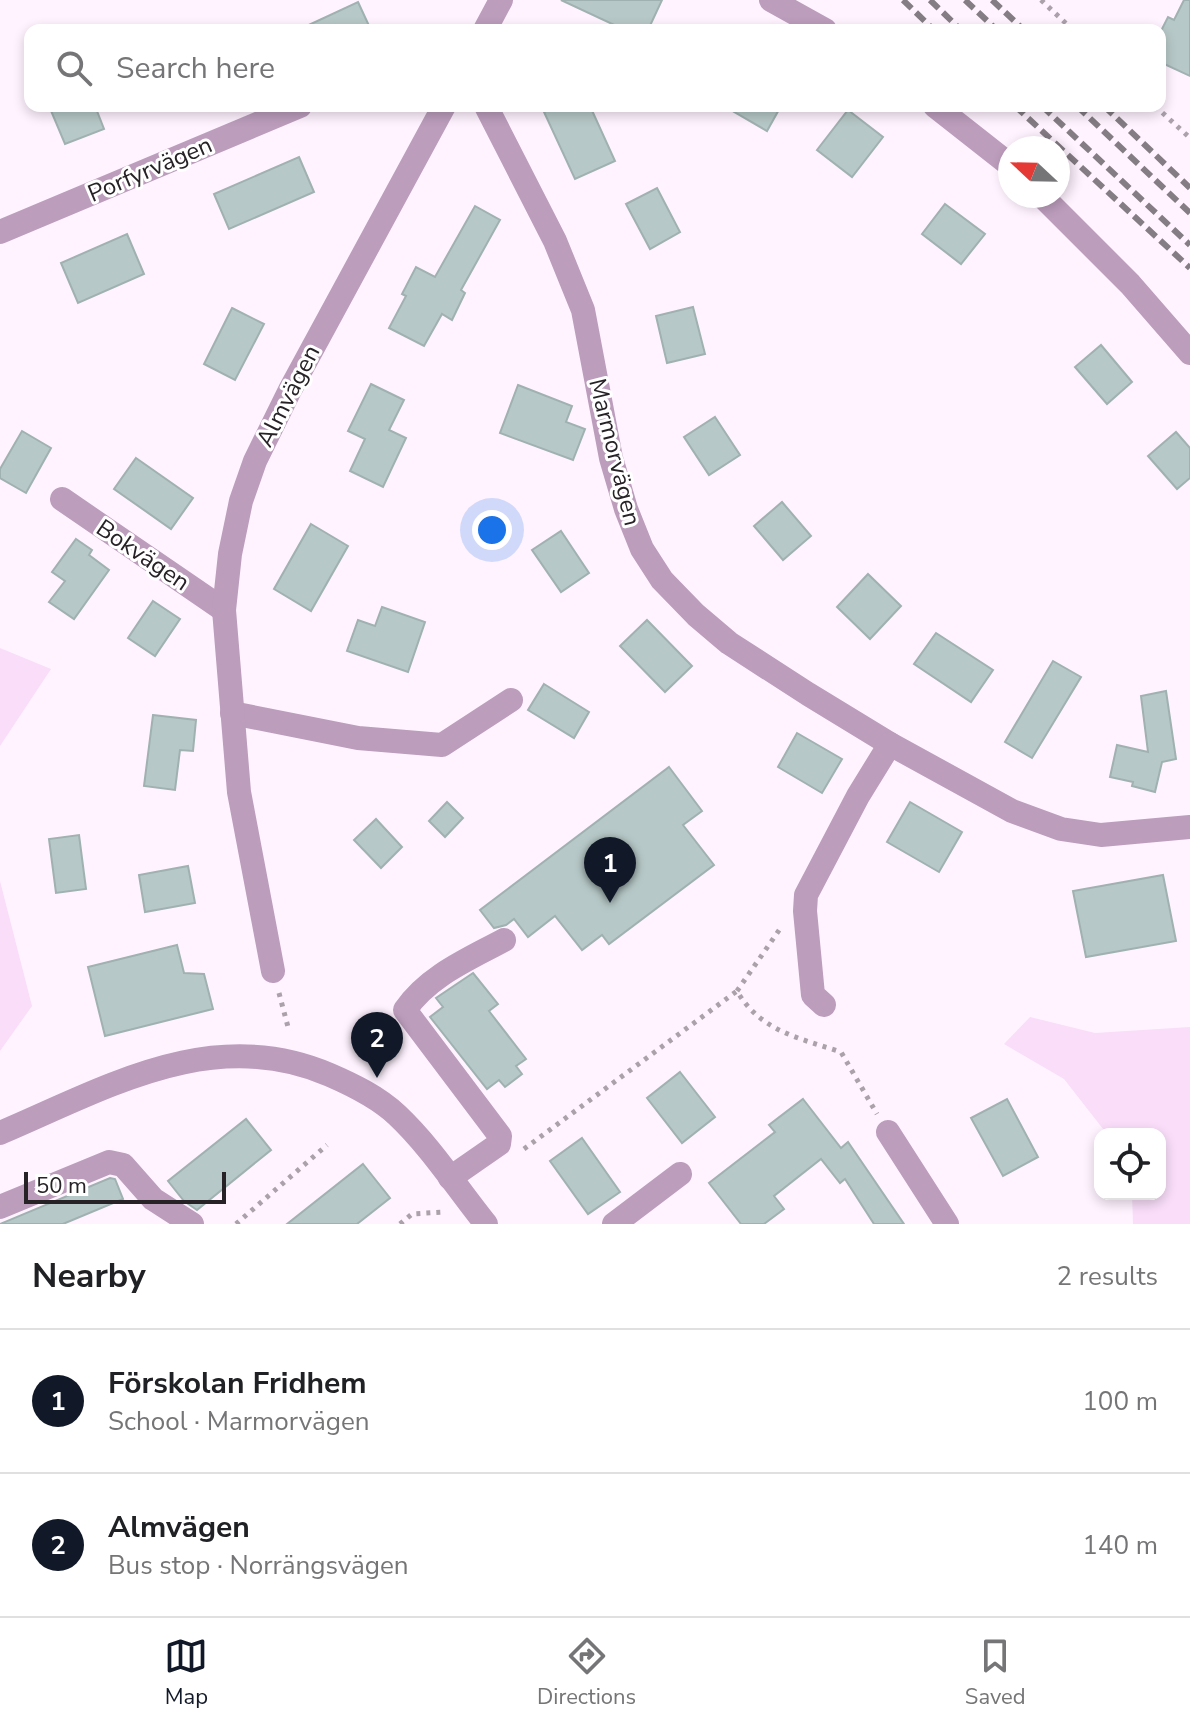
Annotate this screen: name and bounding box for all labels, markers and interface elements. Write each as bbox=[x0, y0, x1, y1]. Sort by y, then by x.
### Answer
search box bbox=[24, 24, 1166, 112]
icon: search bbox=[52, 46, 96, 90]
text: Search here bbox=[116, 48, 275, 89]
street label: Porfyrvägen bbox=[83, 128, 217, 210]
north arrow bbox=[998, 136, 1070, 208]
street label: Almvägen bbox=[249, 340, 327, 452]
street label: Marmorvägen bbox=[581, 375, 649, 529]
your location bbox=[472, 510, 512, 550]
street label: Bokvägen bbox=[90, 512, 196, 598]
pin: 1 bbox=[584, 837, 636, 903]
pin: 2 bbox=[351, 1012, 403, 1078]
map controls bbox=[1094, 1128, 1166, 1200]
button: locate bbox=[1094, 1128, 1166, 1200]
scale bar bbox=[24, 1168, 226, 1204]
text: 50 m bbox=[36, 1171, 87, 1201]
text: Nearby bbox=[32, 1253, 146, 1299]
text: 2 results bbox=[1057, 1259, 1158, 1294]
text: Förskolan Fridhem bbox=[108, 1363, 367, 1404]
text: 1 bbox=[50, 1384, 66, 1419]
text: 100 m bbox=[1082, 1384, 1158, 1419]
text: School · Marmorvägen bbox=[108, 1404, 370, 1439]
text: Almvägen bbox=[108, 1507, 250, 1548]
text: 2 bbox=[50, 1528, 66, 1563]
text: 140 m bbox=[1082, 1528, 1158, 1563]
text: Bus stop · Norrängsvägen bbox=[108, 1548, 409, 1583]
tab: Map bbox=[164, 1634, 208, 1712]
tab: Directions bbox=[537, 1634, 636, 1712]
tab: Saved bbox=[965, 1634, 1026, 1712]

